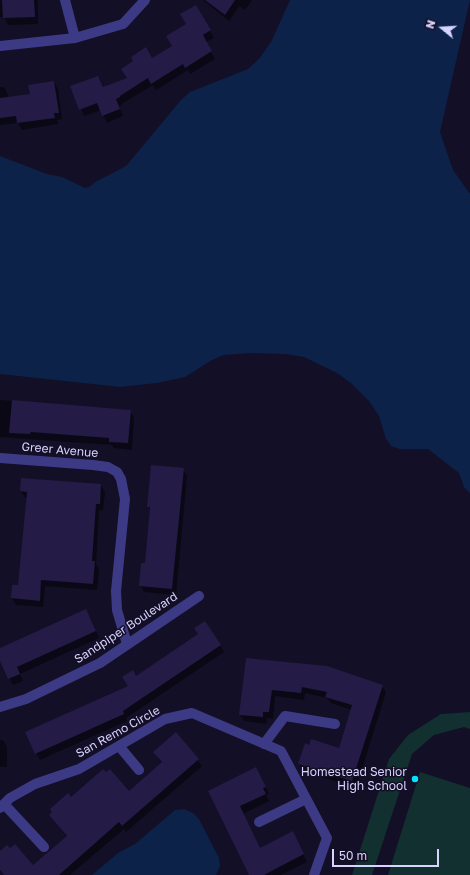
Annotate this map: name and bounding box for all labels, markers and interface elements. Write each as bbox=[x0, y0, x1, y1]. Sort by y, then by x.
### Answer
north arrow bbox=[422, 8, 462, 48]
text: N bbox=[423, 18, 438, 30]
street label: Greer Avenue bbox=[21, 439, 99, 461]
street label: Sandpiper Boulevard bbox=[72, 589, 180, 667]
street label: San Remo Circle bbox=[73, 703, 163, 761]
place label: Homestead Senior High School bbox=[301, 765, 407, 793]
marker: Homestead Senior High School bbox=[410, 774, 420, 784]
scale bar bbox=[334, 841, 441, 867]
text: 50 m bbox=[339, 848, 367, 863]

